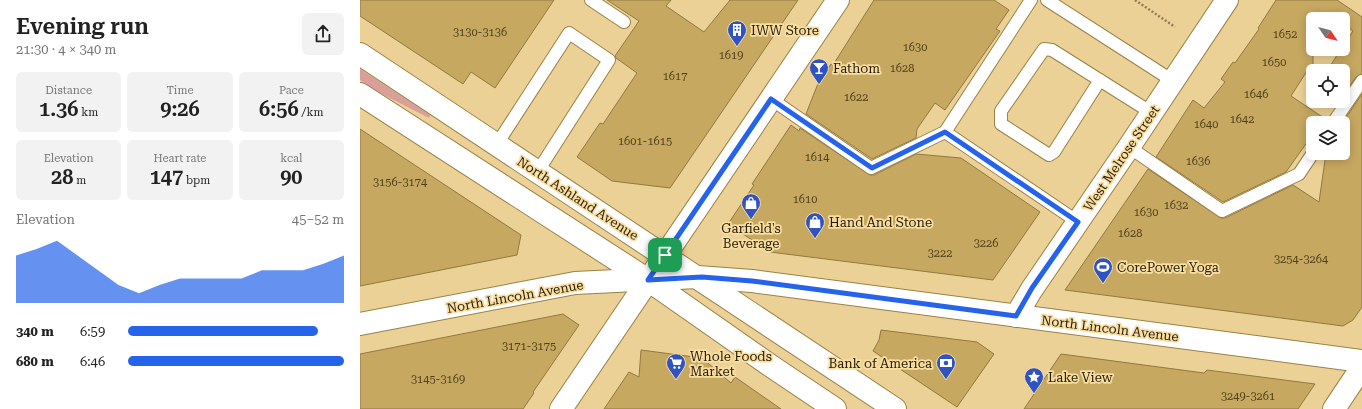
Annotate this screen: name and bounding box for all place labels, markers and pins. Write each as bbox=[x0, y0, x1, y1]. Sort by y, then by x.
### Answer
building icon: IWW Store bbox=[726, 19, 748, 47]
place label: IWW Store bbox=[751, 23, 819, 38]
bar icon: Fathom bbox=[808, 57, 830, 85]
place label: Fathom bbox=[833, 61, 880, 76]
shop icon: Garfield's Beverage bbox=[740, 192, 762, 220]
shop icon: Hand And Stone bbox=[804, 211, 826, 239]
place label: Hand And Stone bbox=[829, 215, 932, 230]
place label: Garfield's Beverage bbox=[721, 221, 781, 251]
pin bbox=[648, 238, 682, 272]
sports icon: CorePower Yoga bbox=[1092, 256, 1114, 284]
place label: CorePower Yoga bbox=[1117, 260, 1219, 275]
place label: Whole Foods Market bbox=[690, 349, 772, 379]
supermarket icon: Whole Foods Market bbox=[665, 352, 687, 380]
bank icon: Bank of America bbox=[935, 352, 957, 380]
place label: Bank of America bbox=[829, 356, 932, 371]
place icon: Lake View bbox=[1023, 366, 1045, 394]
place label: Lake View bbox=[1048, 370, 1113, 385]

